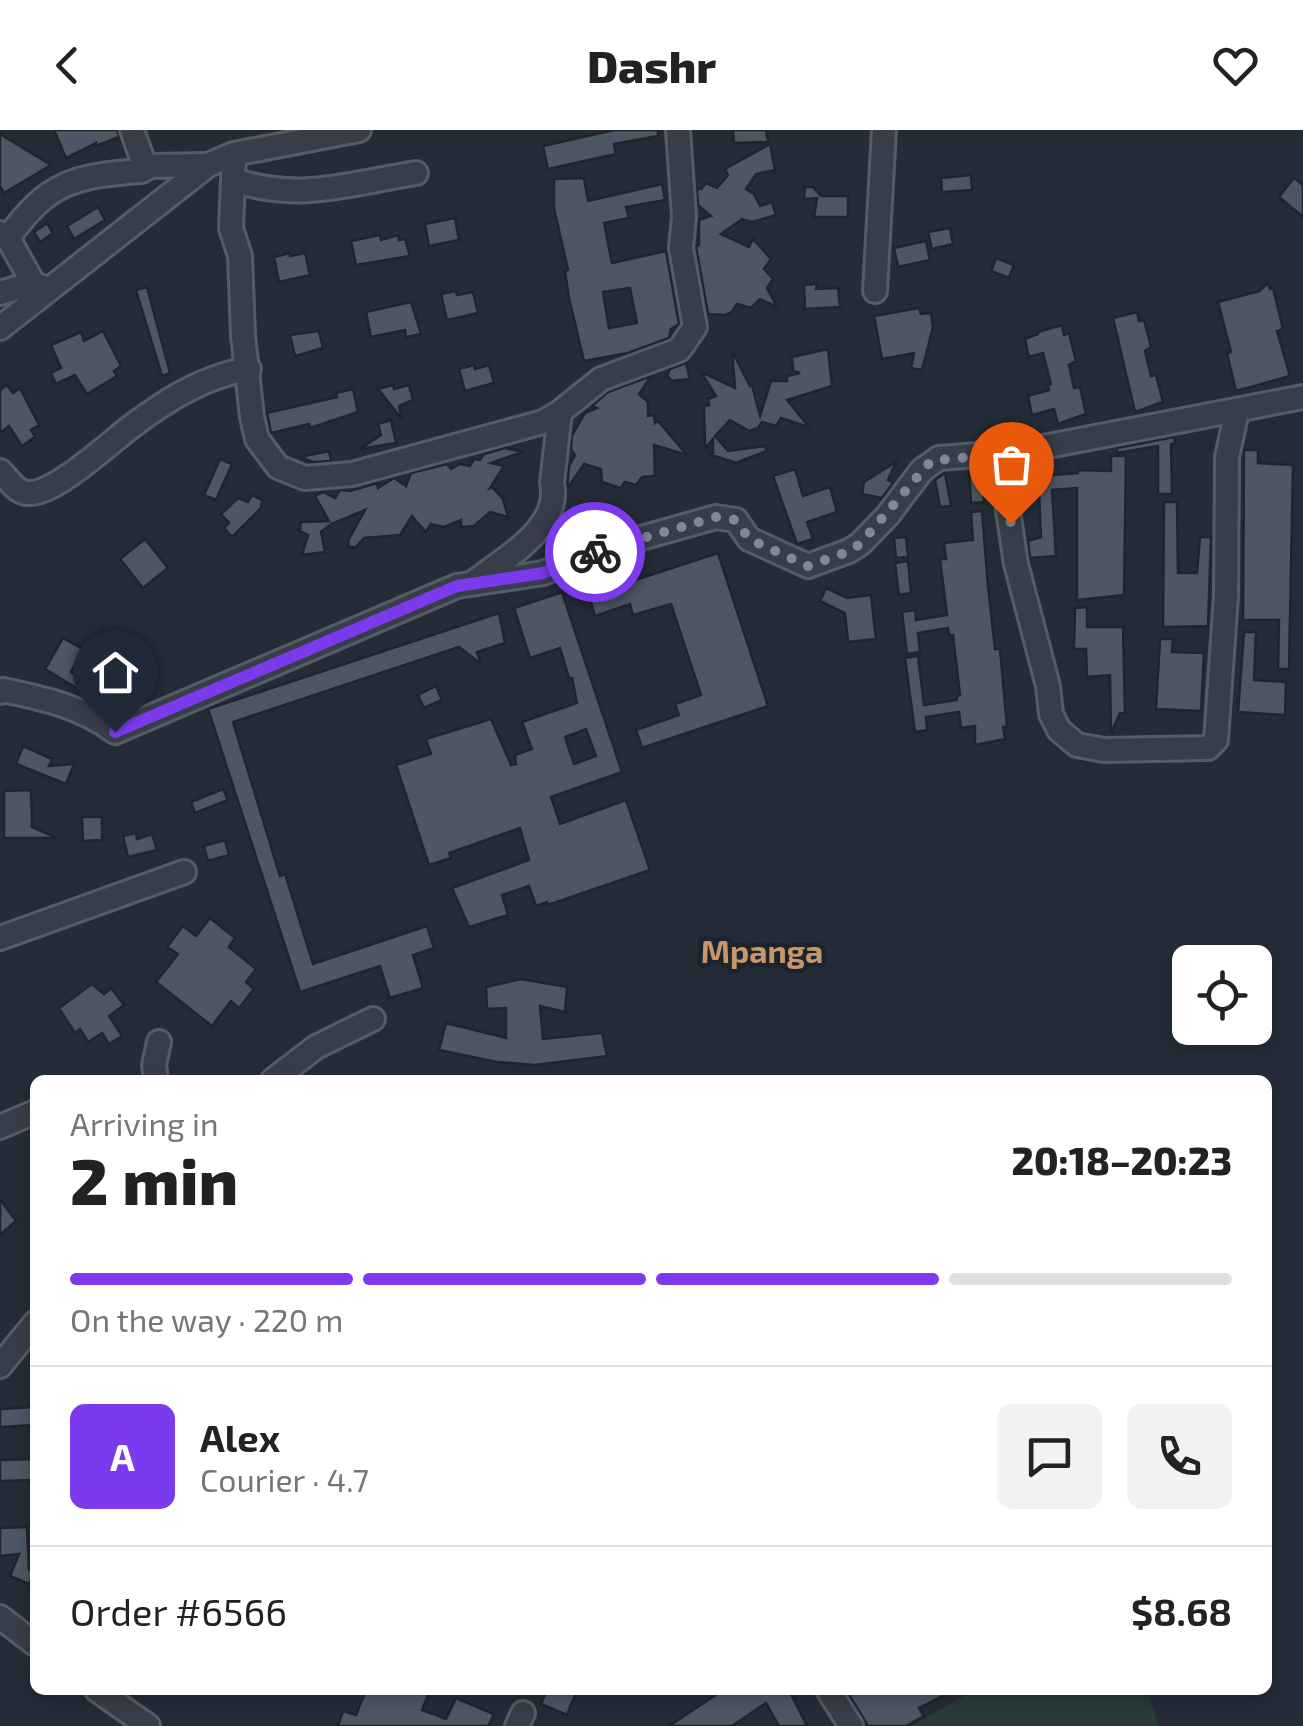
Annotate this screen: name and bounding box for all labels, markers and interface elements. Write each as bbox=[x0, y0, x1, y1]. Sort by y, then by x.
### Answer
icon: back bbox=[40, 38, 95, 93]
text: Dashr bbox=[587, 38, 716, 92]
icon: heart bbox=[1208, 38, 1263, 93]
pin bbox=[969, 422, 1054, 525]
icon: bag bbox=[984, 437, 1039, 492]
courier bbox=[545, 502, 645, 602]
icon: bike bbox=[568, 525, 623, 580]
pin bbox=[73, 630, 158, 733]
icon: home bbox=[88, 645, 143, 700]
district label: Mpanga bbox=[701, 931, 823, 969]
map controls bbox=[1172, 945, 1272, 1045]
button: locate bbox=[1172, 945, 1272, 1045]
text: Arriving in bbox=[70, 1104, 219, 1142]
text: 20:18–20:23 bbox=[1012, 1137, 1232, 1183]
text: 2 min bbox=[70, 1140, 238, 1218]
text: On the way · 220 m bbox=[70, 1300, 343, 1338]
button: chat bbox=[997, 1404, 1102, 1509]
button: phone bbox=[1127, 1404, 1232, 1509]
text: Alex bbox=[200, 1414, 280, 1460]
text: A bbox=[110, 1433, 135, 1479]
text: Courier · 4.7 bbox=[200, 1460, 369, 1498]
text: Order #6566 bbox=[70, 1588, 287, 1634]
text: $8.68 bbox=[1131, 1588, 1232, 1634]

